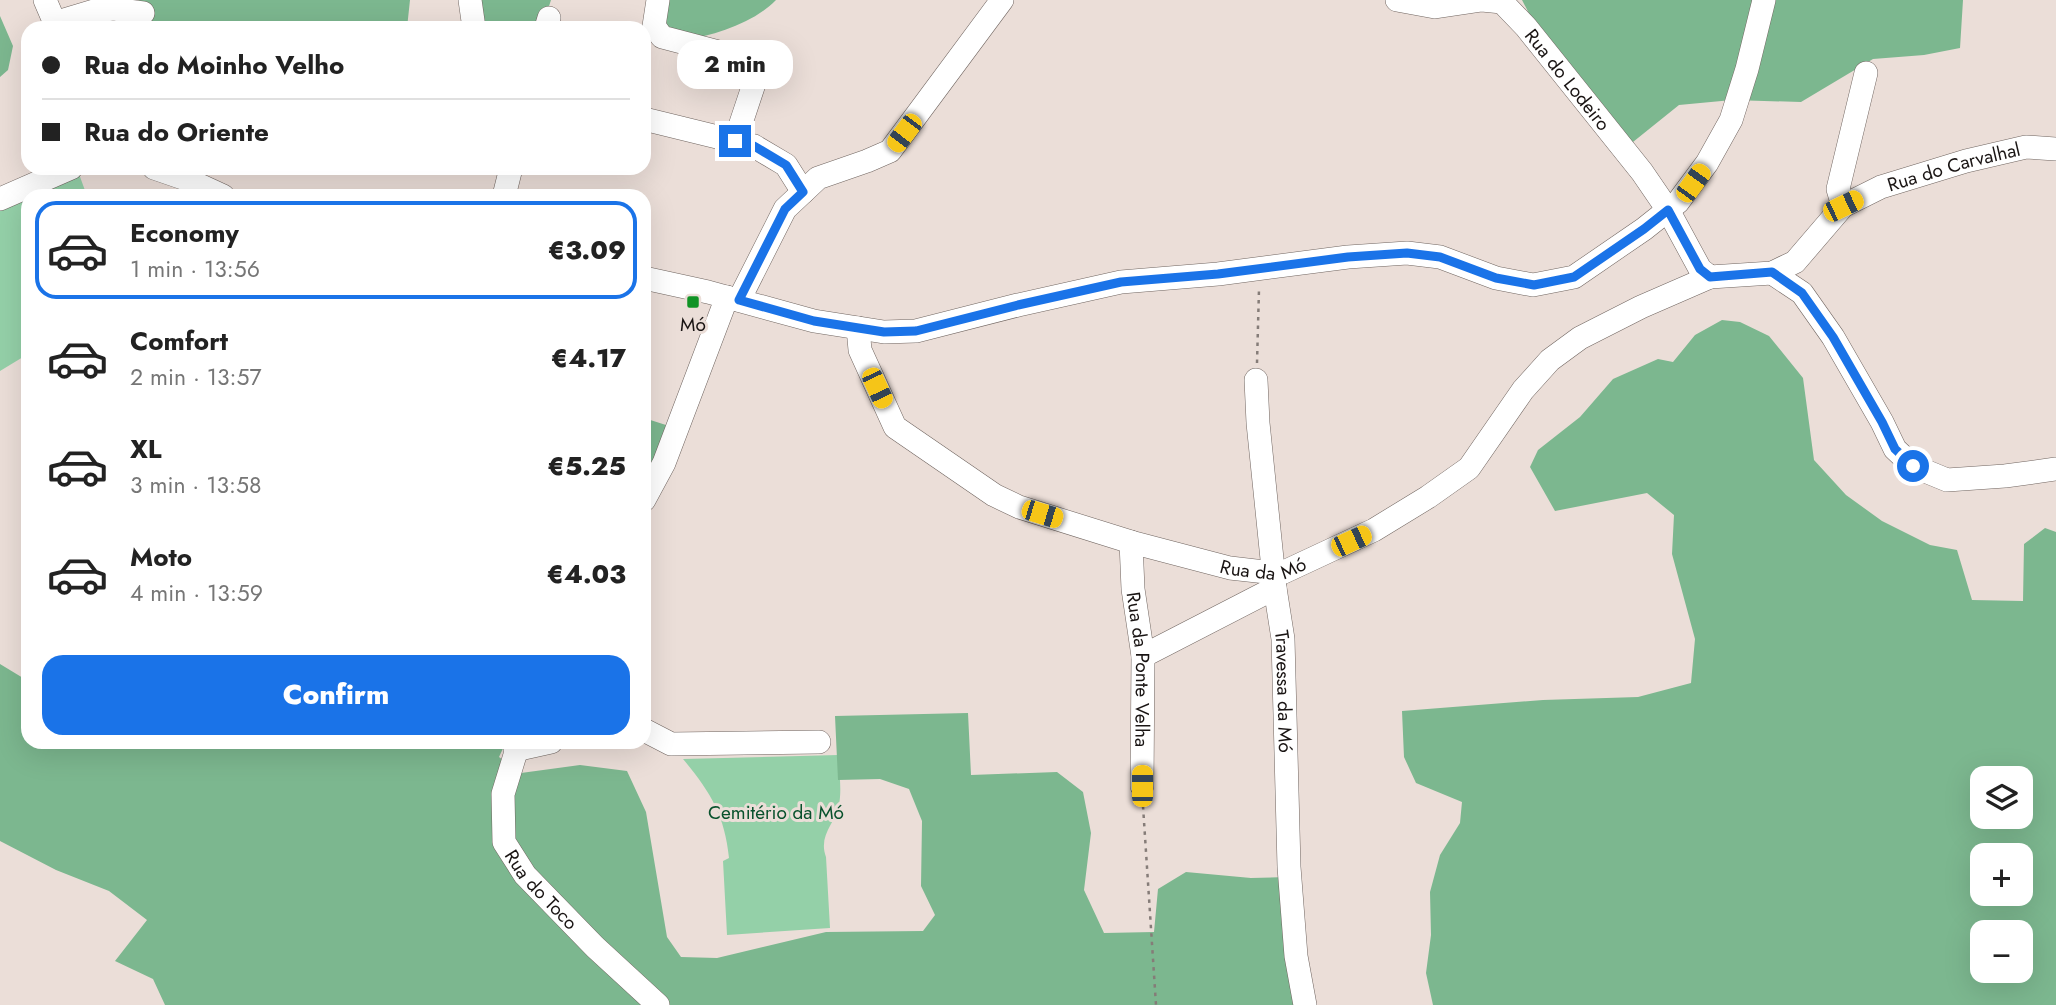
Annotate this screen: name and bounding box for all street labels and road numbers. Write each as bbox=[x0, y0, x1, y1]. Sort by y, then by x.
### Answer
street label: Rua do Lodeiro bbox=[1519, 23, 1617, 136]
street label: Rua do Carvalhal bbox=[1884, 135, 2023, 198]
street label: Rua da Mó bbox=[1217, 550, 1310, 587]
street label: Rua da Ponte Velha bbox=[1120, 590, 1157, 747]
street label: Travessa da Mó bbox=[1268, 628, 1299, 753]
street label: Rua do Toco bbox=[499, 844, 584, 935]

